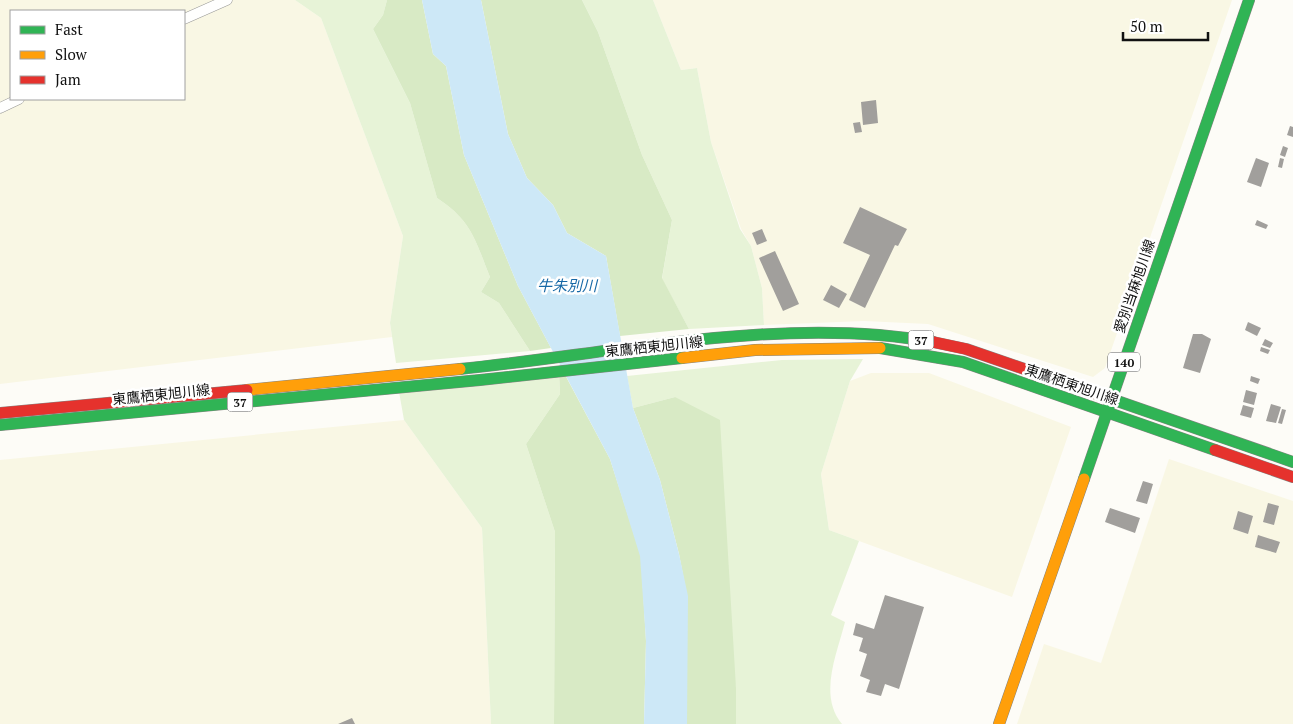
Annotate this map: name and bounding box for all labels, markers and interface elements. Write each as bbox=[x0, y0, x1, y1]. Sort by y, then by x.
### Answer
legend bbox=[10, 10, 185, 100]
scale bar bbox=[1123, 10, 1208, 42]
text: 50 m bbox=[1130, 16, 1163, 36]
text: Fast bbox=[55, 19, 83, 39]
text: Slow bbox=[55, 44, 88, 64]
text: Jam bbox=[55, 69, 81, 89]
street label: 愛別当麻旭川線 bbox=[1109, 237, 1159, 335]
water label: 牛朱別川 bbox=[537, 275, 599, 295]
road number: 37 bbox=[908, 330, 934, 350]
street label: 東鷹栖東旭川線 bbox=[604, 331, 704, 361]
road number: 140 bbox=[1108, 352, 1140, 372]
street label: 東鷹栖東旭川線 bbox=[1023, 359, 1121, 409]
street label: 東鷹栖東旭川線 bbox=[111, 379, 211, 409]
road number: 37 bbox=[228, 392, 252, 412]

